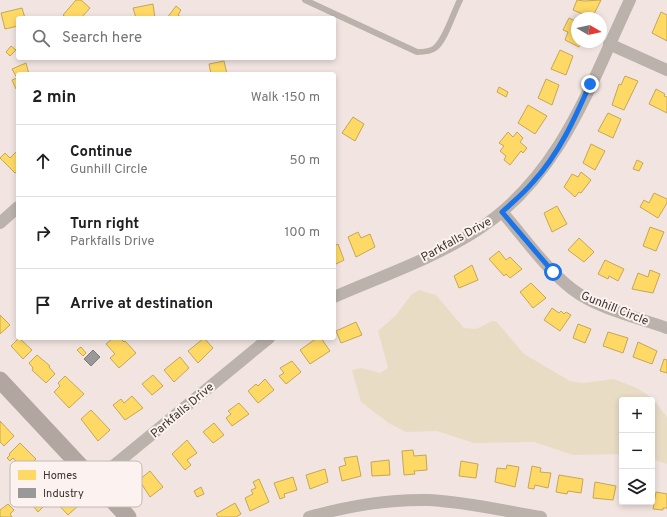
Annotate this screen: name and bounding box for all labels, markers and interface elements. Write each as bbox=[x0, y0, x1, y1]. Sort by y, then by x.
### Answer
north arrow bbox=[571, 12, 607, 48]
search box bbox=[16, 16, 336, 60]
icon: search bbox=[30, 27, 52, 49]
text: Search here bbox=[62, 29, 142, 48]
route end bbox=[581, 75, 599, 93]
text: 2 min bbox=[32, 87, 76, 109]
text: Walk · 150 m bbox=[251, 90, 320, 106]
text: Continue bbox=[70, 143, 132, 162]
icon: ahead bbox=[32, 150, 54, 172]
text: 50 m bbox=[290, 153, 320, 169]
text: Gunhill Circle bbox=[70, 162, 148, 178]
street label: Parkfalls Drive bbox=[418, 214, 495, 266]
text: Turn right bbox=[70, 215, 139, 234]
icon: right bbox=[32, 222, 54, 244]
text: 100 m bbox=[284, 225, 320, 241]
text: Parkfalls Drive bbox=[70, 234, 155, 250]
route start bbox=[544, 263, 562, 281]
street label: Gunhill Circle bbox=[578, 288, 651, 330]
icon: arrive bbox=[32, 294, 54, 316]
text: Arrive at destination bbox=[70, 295, 213, 314]
street label: Parkfalls Drive bbox=[148, 380, 218, 442]
map controls bbox=[619, 397, 655, 505]
button: + bbox=[619, 397, 655, 433]
button: − bbox=[619, 433, 655, 469]
legend bbox=[10, 461, 142, 507]
text: Homes bbox=[43, 469, 77, 483]
button: layers bbox=[619, 469, 655, 505]
text: Industry bbox=[43, 487, 84, 501]

